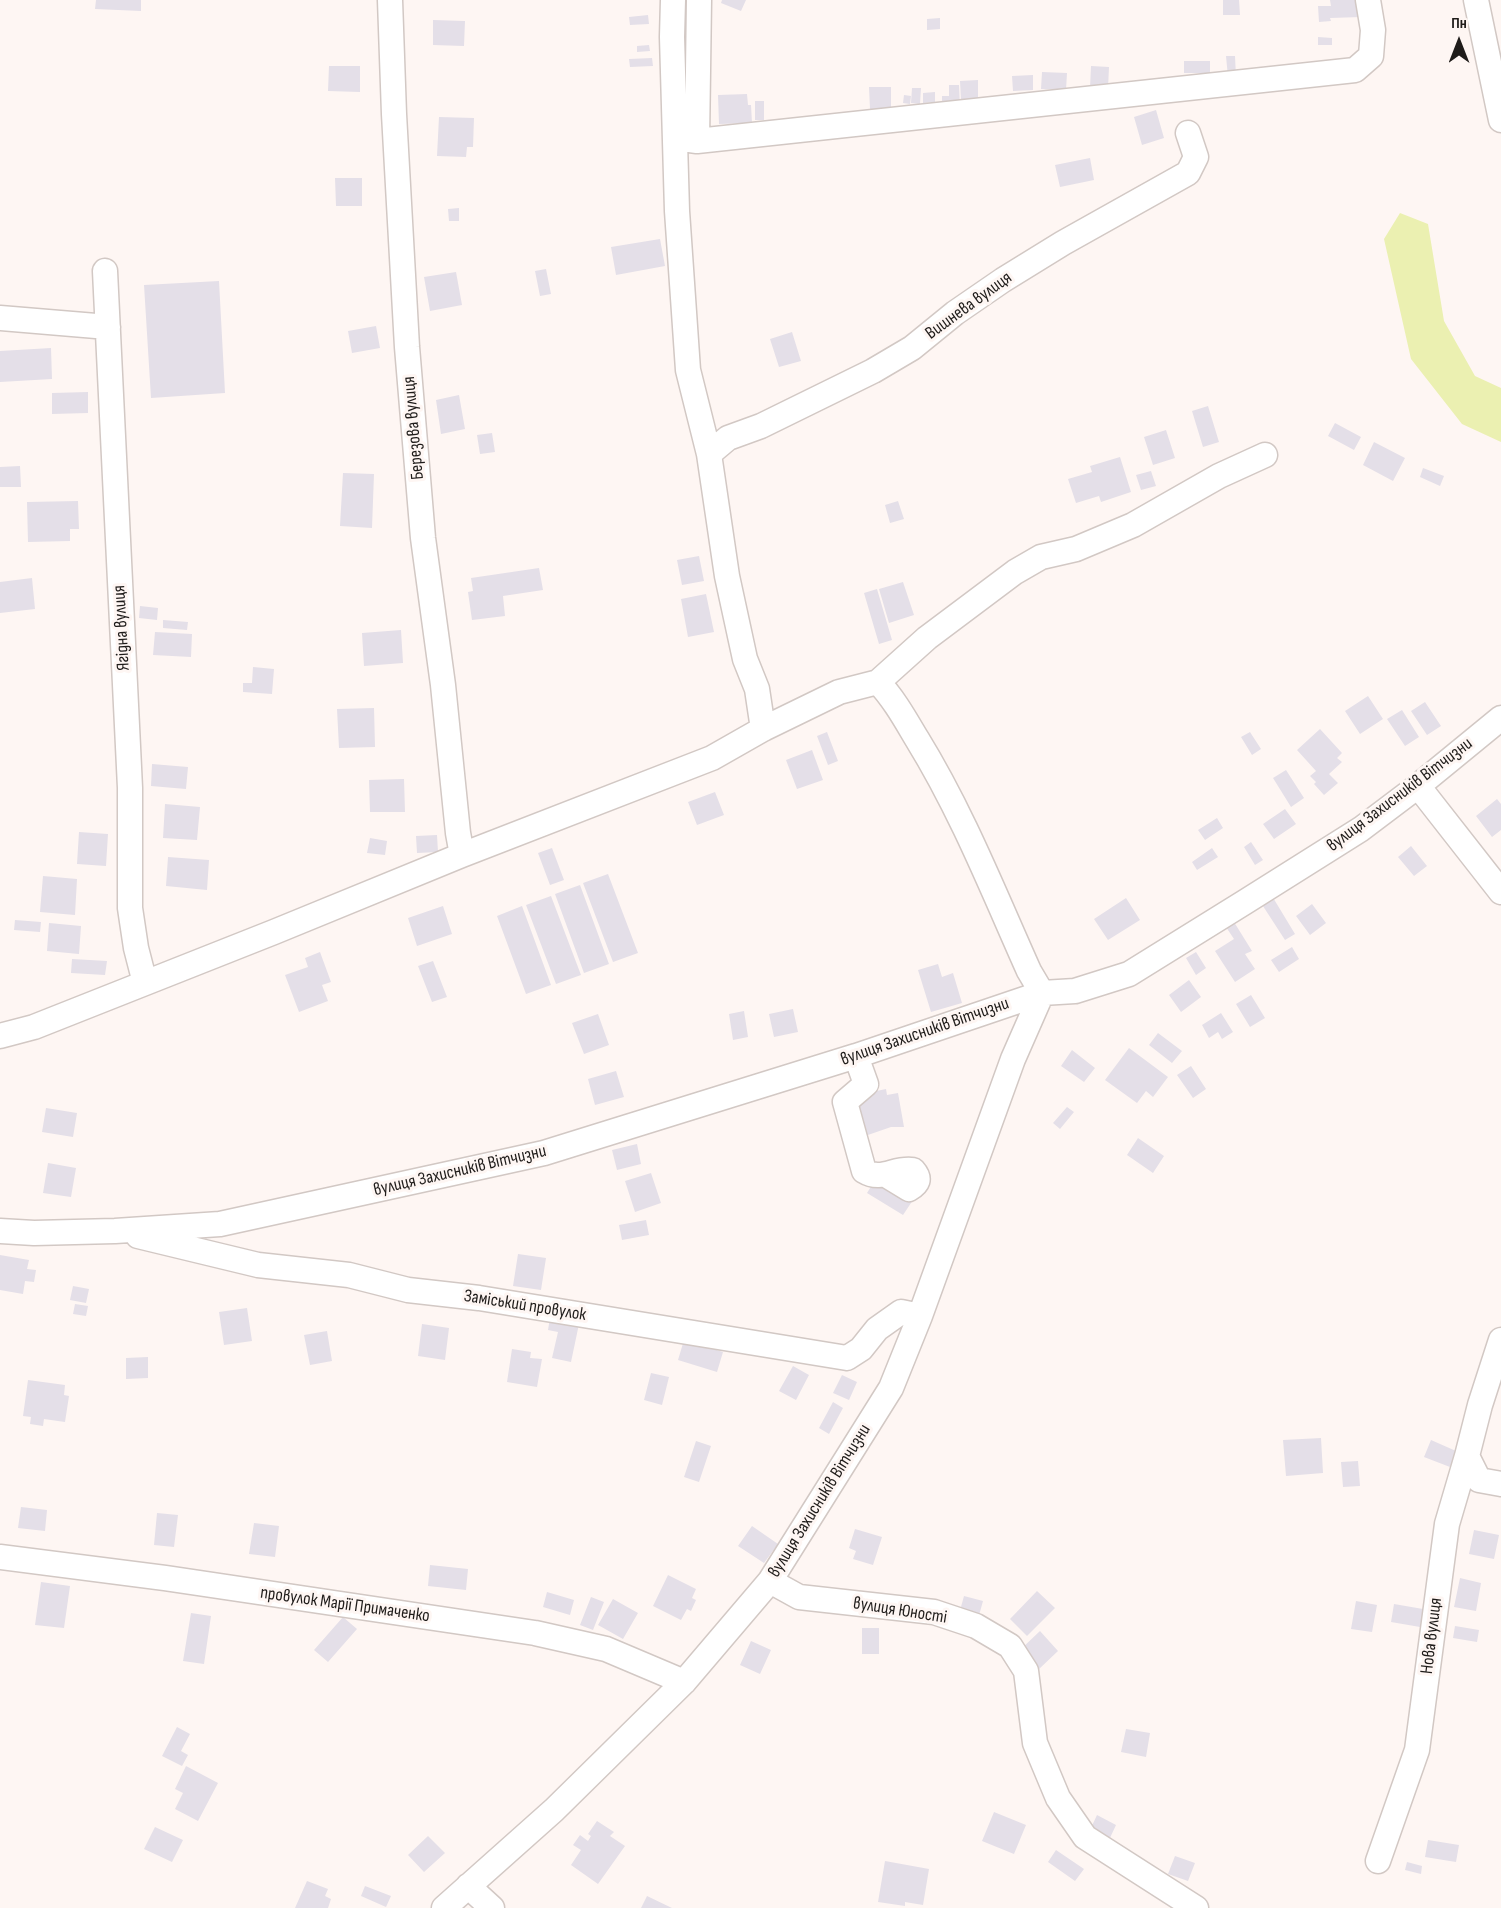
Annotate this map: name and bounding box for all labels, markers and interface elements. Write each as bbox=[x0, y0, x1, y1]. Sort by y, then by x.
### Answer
north arrow bbox=[1429, 12, 1489, 72]
text: Пн bbox=[1451, 14, 1467, 33]
street label: Вишнева вулиця bbox=[922, 267, 1016, 345]
street label: Березова вулиця bbox=[399, 375, 429, 481]
street label: Ягідна вулиця bbox=[109, 585, 135, 671]
street label: вулиця Захисників Вітчизни bbox=[1323, 733, 1477, 857]
street label: вулиця Захисників Вітчизни bbox=[838, 993, 1012, 1071]
street label: вулиця Захисників Вітчизни bbox=[372, 1141, 548, 1201]
street label: Заміський провулок bbox=[462, 1286, 588, 1326]
street label: вулиця Захисників Вітчизни bbox=[764, 1420, 876, 1582]
street label: провулок Марії Примаченко bbox=[259, 1582, 431, 1628]
street label: вулиця Юності bbox=[852, 1593, 948, 1629]
street label: Нова вулиця bbox=[1417, 1597, 1447, 1675]

